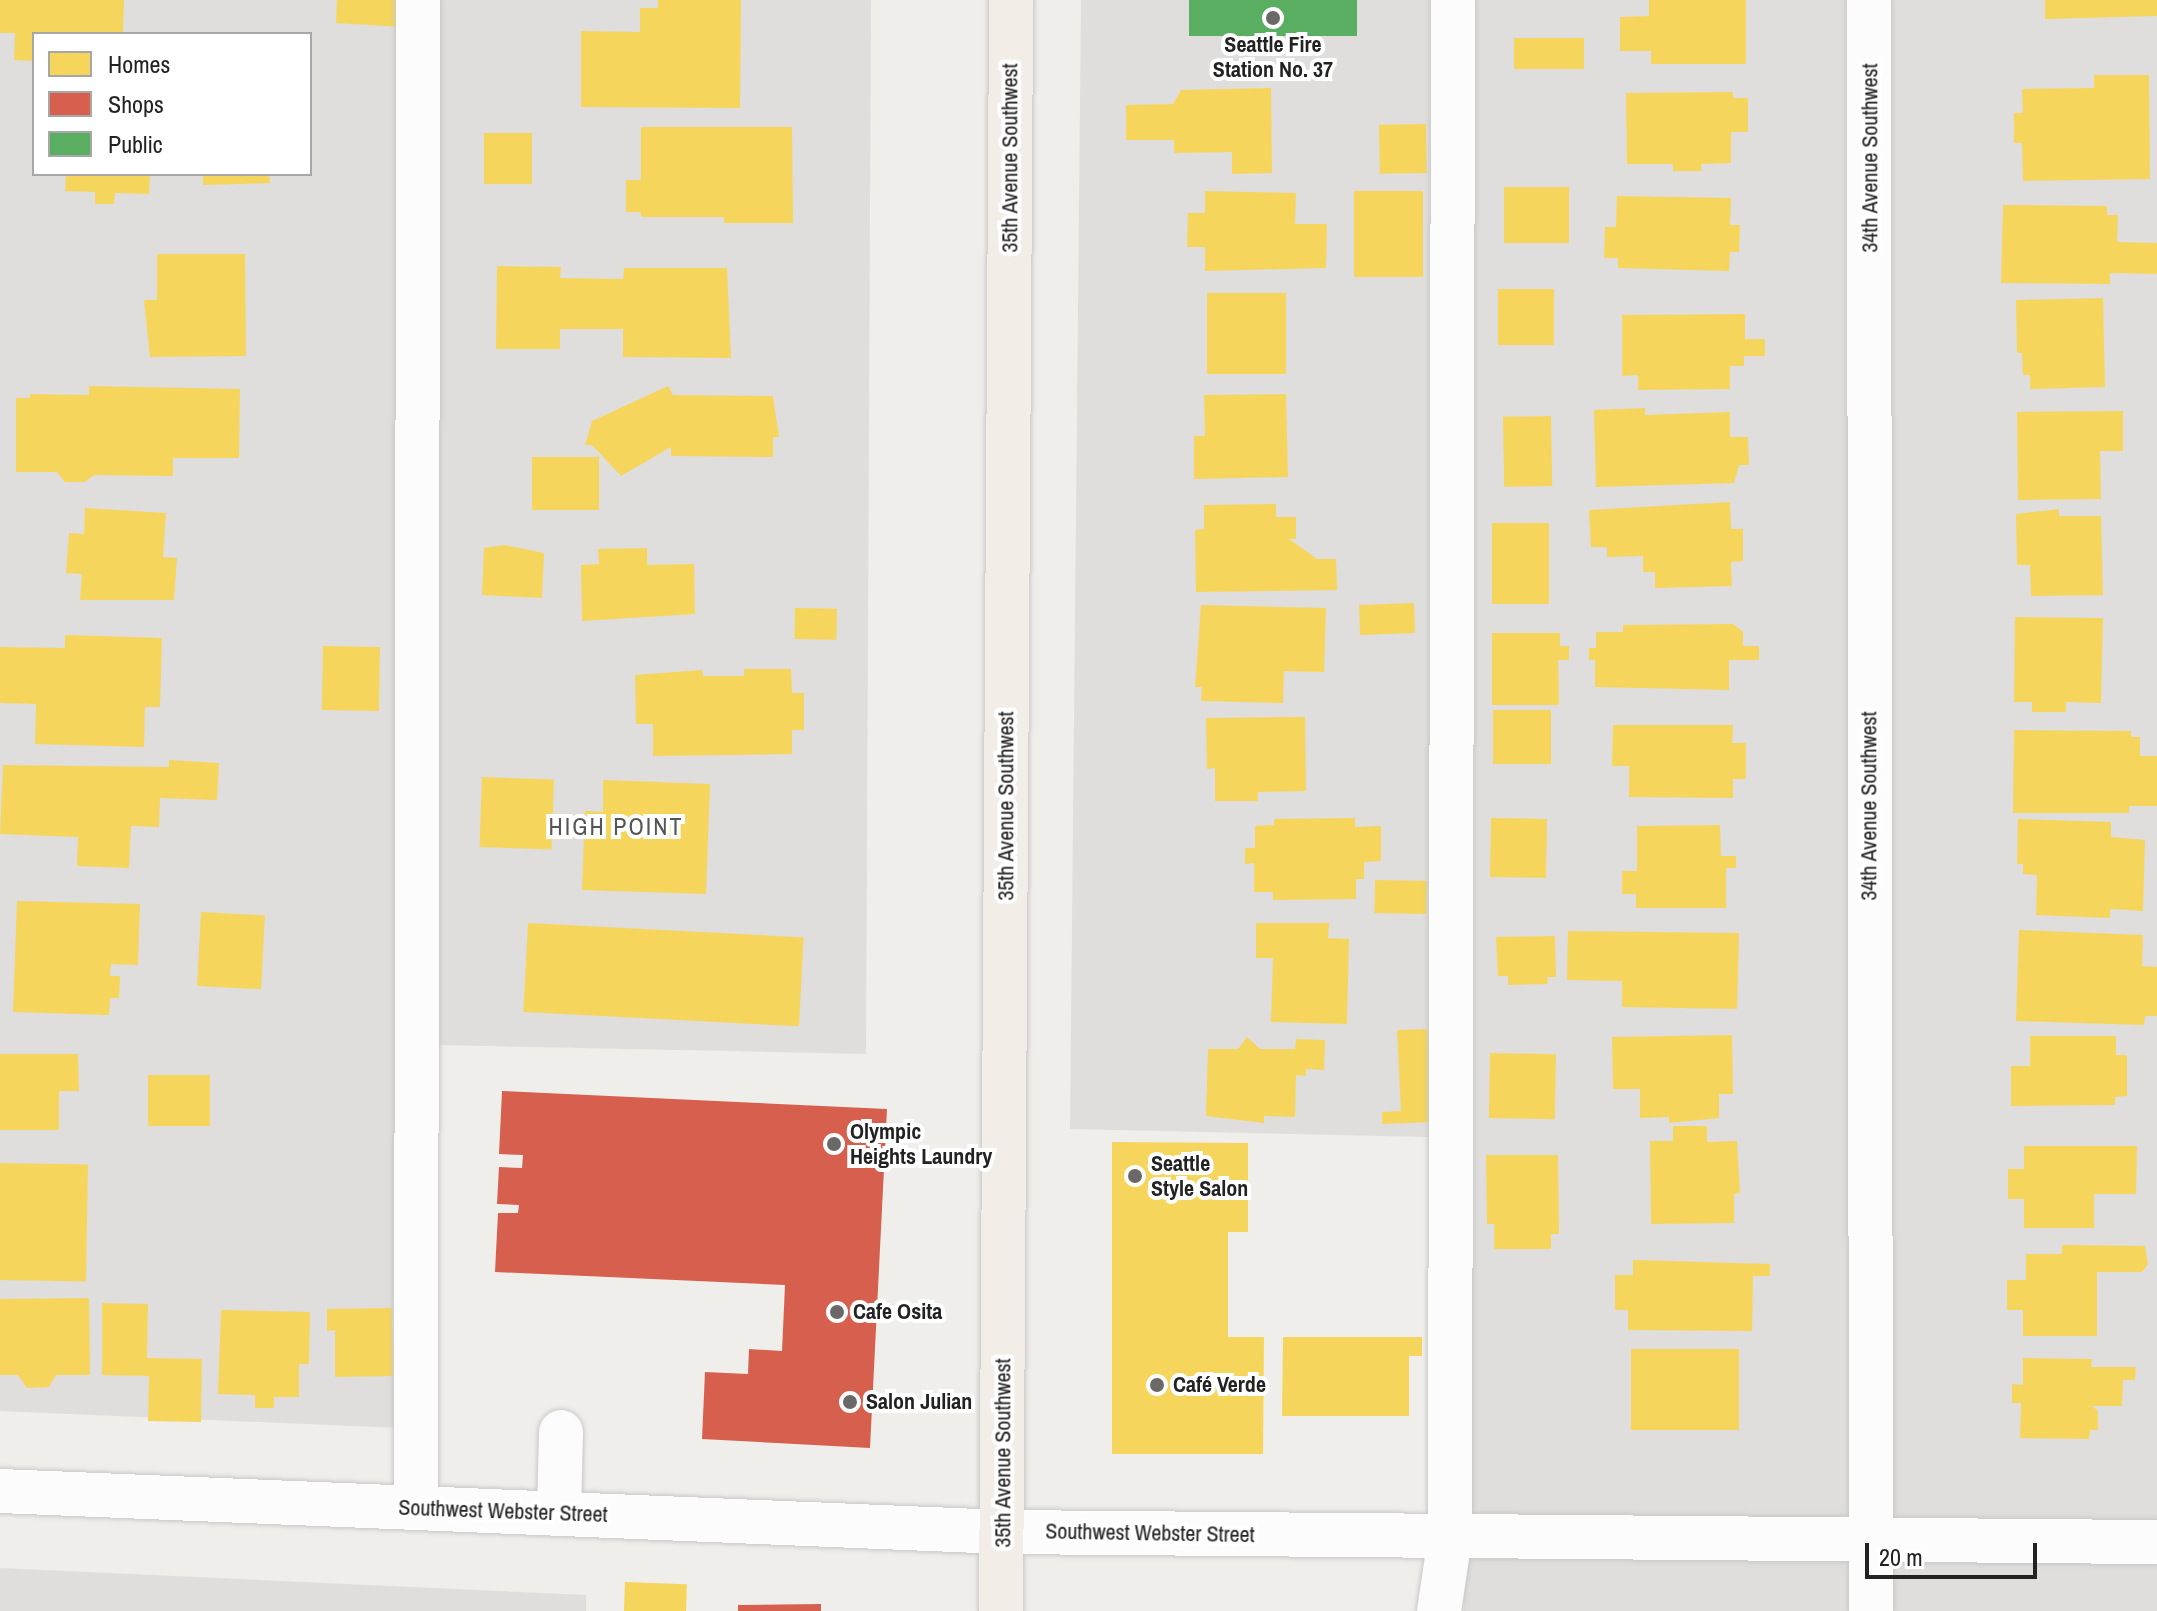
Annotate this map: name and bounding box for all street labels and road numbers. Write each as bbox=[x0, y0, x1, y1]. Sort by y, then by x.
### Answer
street label: 35th Avenue Southwest bbox=[997, 63, 1023, 253]
street label: 34th Avenue Southwest bbox=[1857, 63, 1883, 253]
street label: 35th Avenue Southwest bbox=[993, 711, 1019, 901]
street label: 34th Avenue Southwest bbox=[1856, 711, 1882, 901]
street label: 35th Avenue Southwest bbox=[990, 1358, 1016, 1548]
street label: Southwest Webster Street bbox=[398, 1494, 608, 1528]
street label: Southwest Webster Street bbox=[1045, 1518, 1255, 1548]

